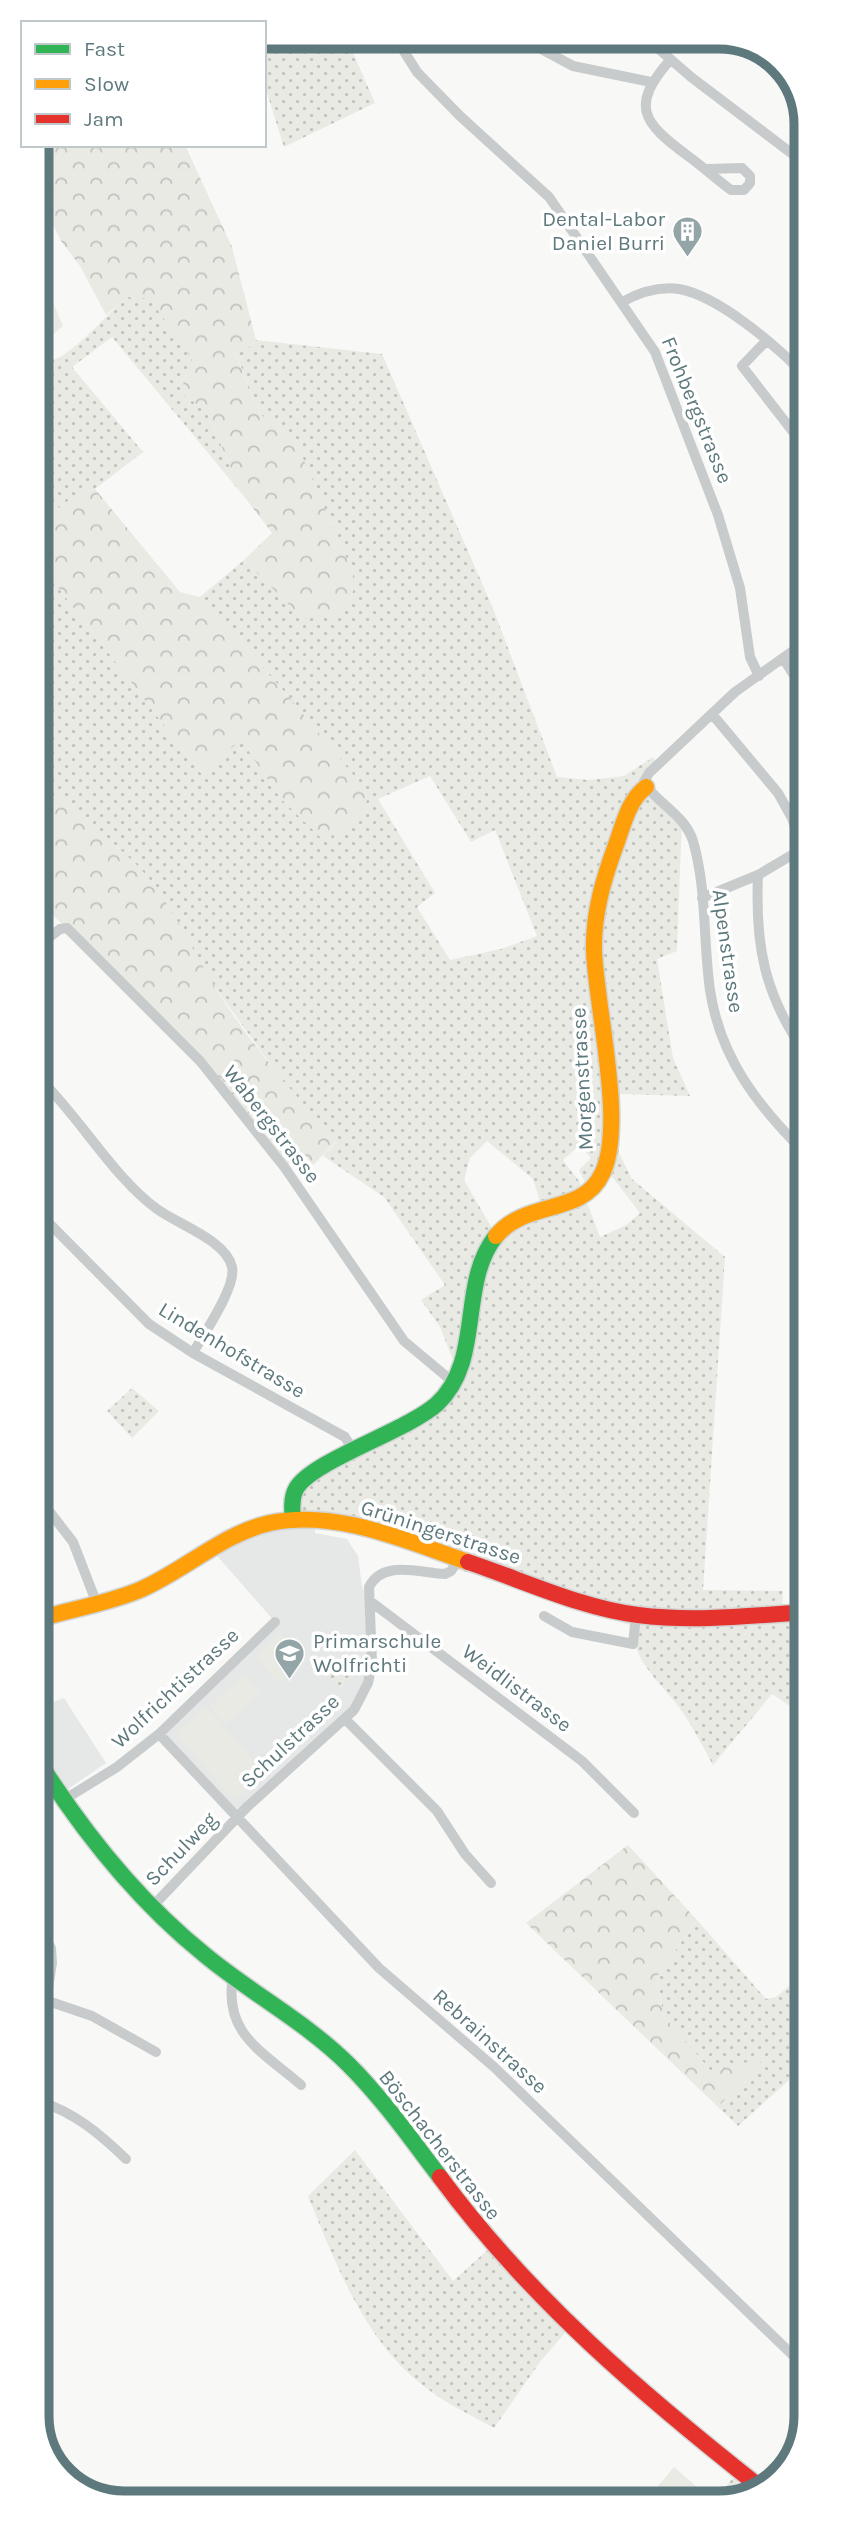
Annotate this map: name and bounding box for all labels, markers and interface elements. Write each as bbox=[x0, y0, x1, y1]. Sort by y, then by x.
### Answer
legend bbox=[21, 21, 266, 147]
text: Fast bbox=[84, 37, 125, 61]
text: Slow bbox=[84, 72, 129, 96]
text: Jam bbox=[84, 107, 124, 131]
place label: Dental-Labor Daniel Burri bbox=[542, 207, 665, 255]
building icon: Dental-Labor Daniel Burri bbox=[671, 214, 705, 258]
street label: Frohbergstrasse bbox=[657, 333, 737, 487]
street label: Alpenstrasse bbox=[707, 888, 749, 1014]
street label: Morgenstrasse bbox=[566, 1007, 598, 1151]
street label: Wabergstrasse bbox=[219, 1060, 325, 1188]
street label: Lindenhofstrasse bbox=[154, 1297, 310, 1403]
street label: Grüningerstrasse bbox=[358, 1495, 524, 1569]
street label: Wolfrichtistrasse bbox=[106, 1623, 244, 1753]
place label: Primarschule Wolfrichti bbox=[313, 1629, 441, 1677]
school or university icon: Primarschule Wolfrichti bbox=[273, 1636, 307, 1680]
street label: Weidlistrasse bbox=[458, 1639, 576, 1737]
street label: Schulstrasse bbox=[236, 1689, 344, 1793]
street label: Schulweg bbox=[140, 1807, 222, 1891]
street label: Rebrainstrasse bbox=[428, 1984, 552, 2098]
street label: Böschacherstrasse bbox=[374, 2065, 506, 2225]

